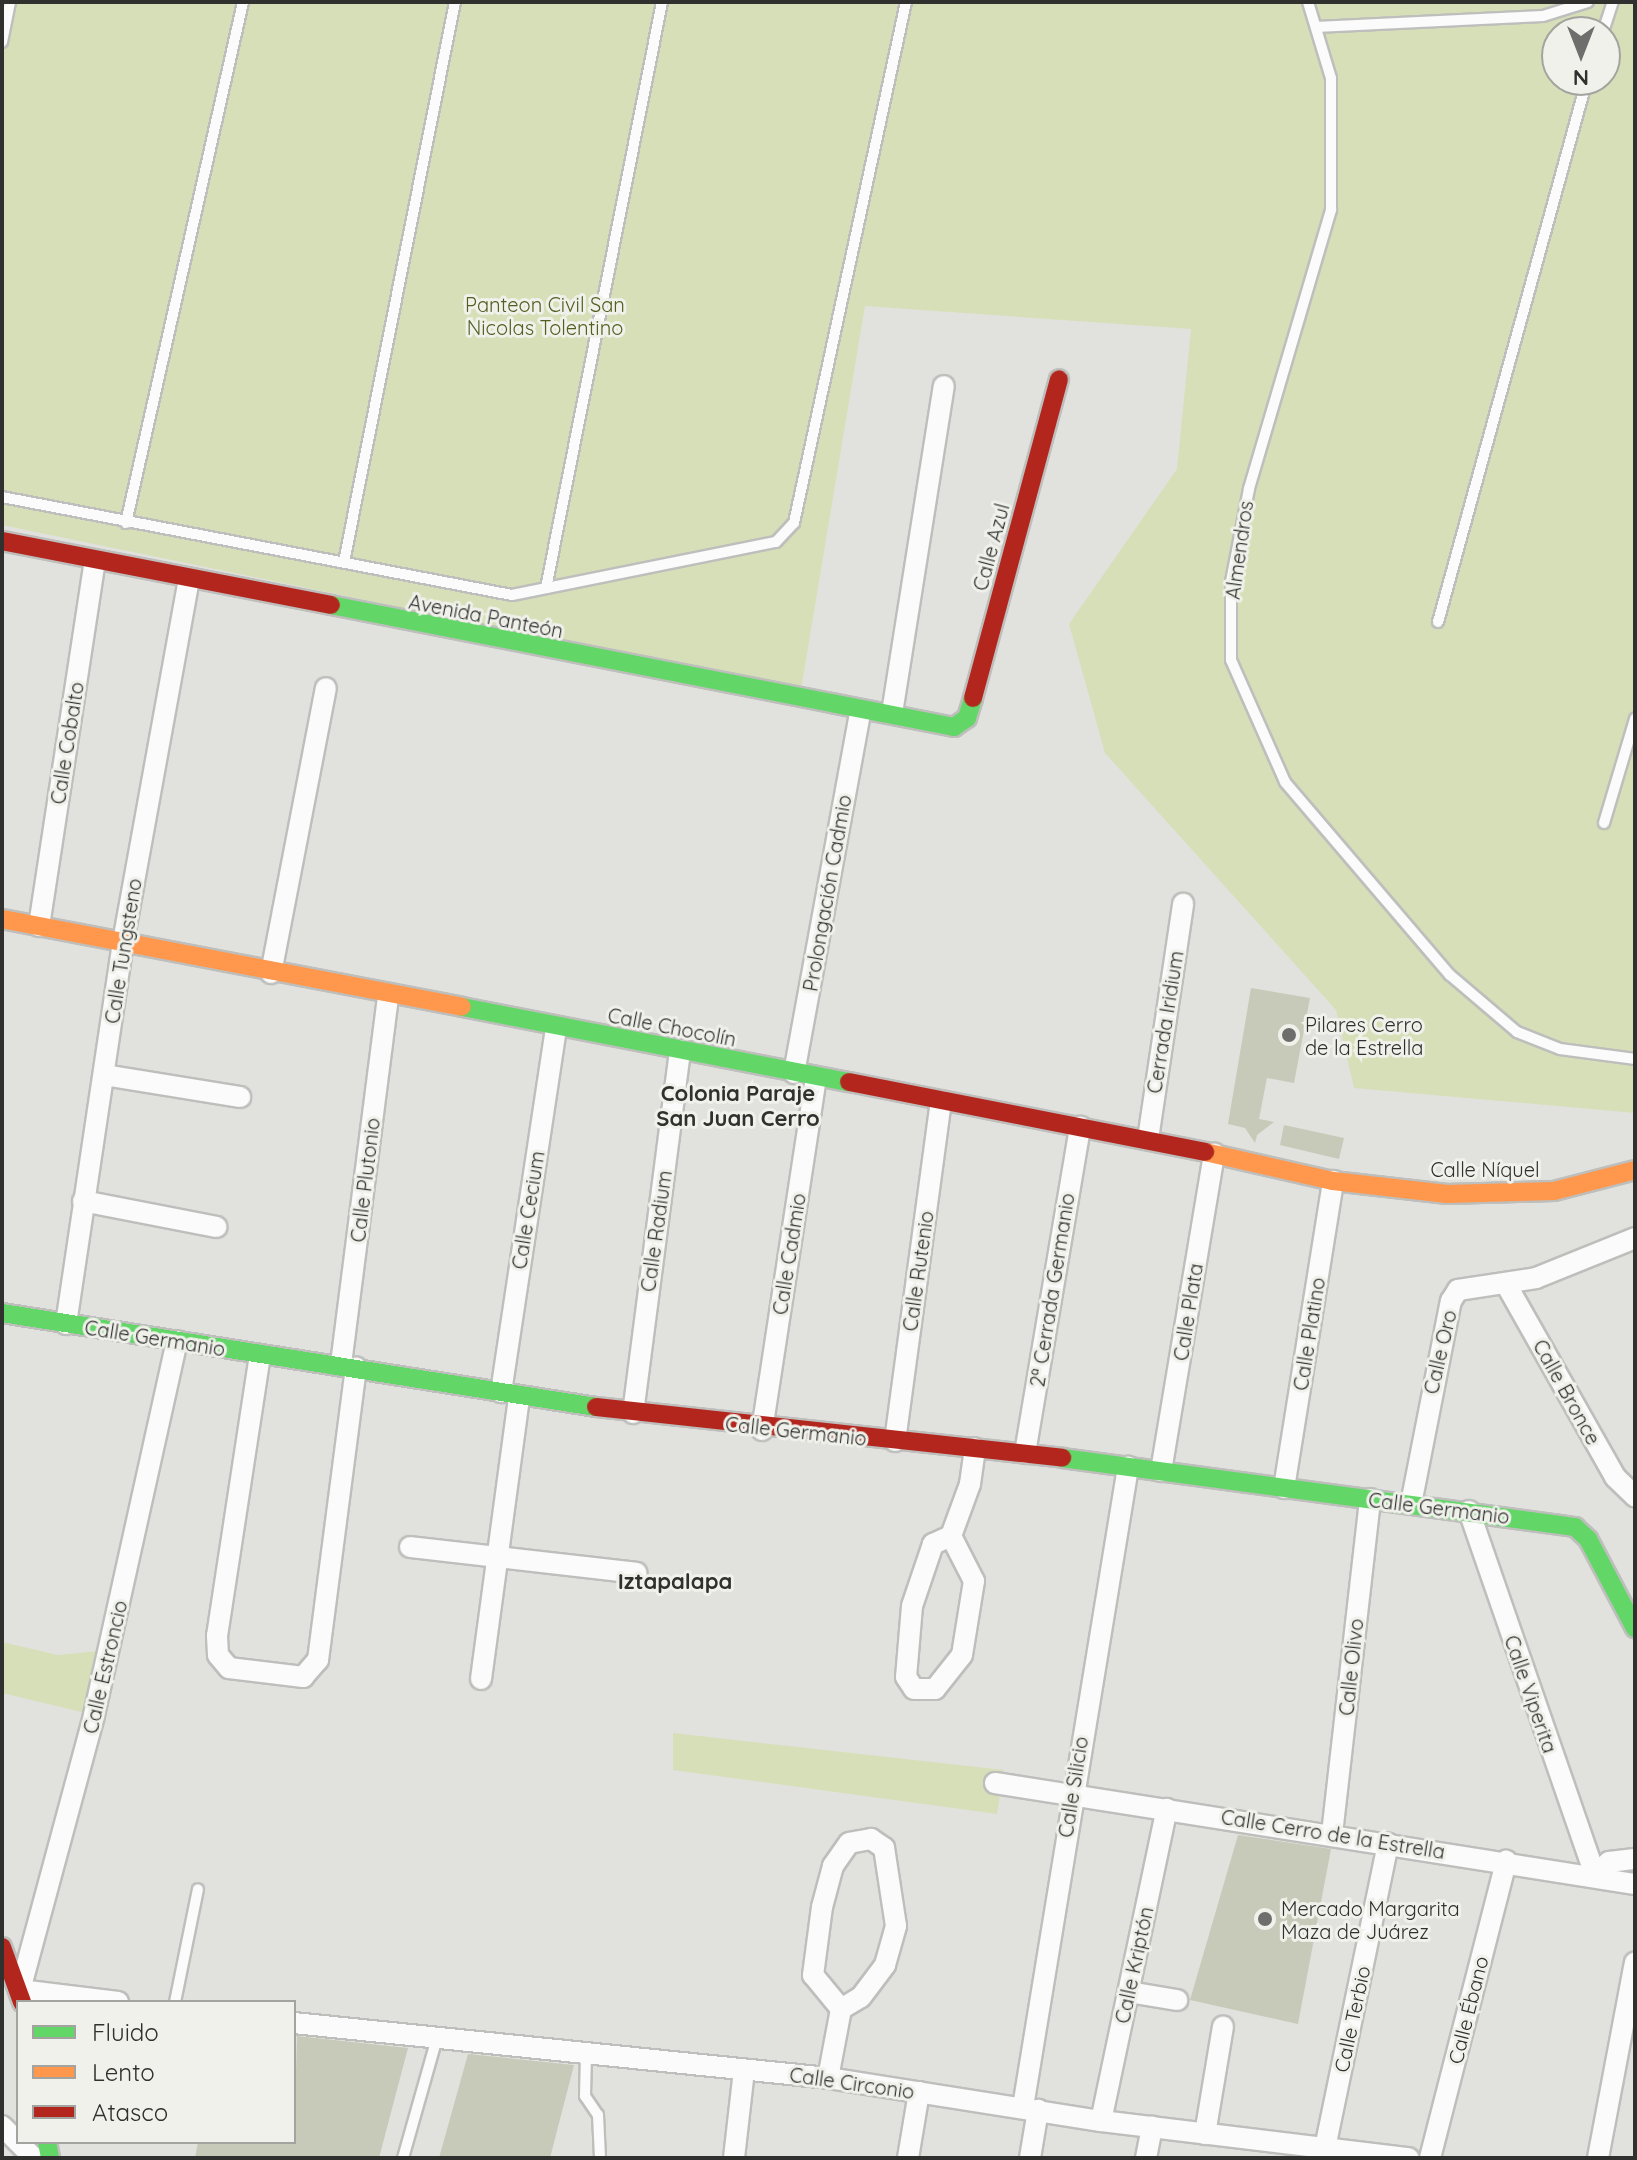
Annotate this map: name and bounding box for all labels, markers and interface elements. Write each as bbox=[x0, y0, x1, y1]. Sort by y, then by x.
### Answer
north arrow bbox=[1541, 16, 1621, 96]
text: N bbox=[1573, 64, 1589, 92]
park label: Panteon Civil San Nicolas Tolentino bbox=[465, 293, 625, 340]
street label: Almendros bbox=[1220, 499, 1258, 601]
street label: Calle Azul bbox=[968, 501, 1014, 593]
street label: Avenida Panteón bbox=[407, 589, 565, 643]
street label: Calle Cobalto bbox=[45, 680, 89, 806]
street label: Prolongación Cadmio bbox=[798, 793, 856, 993]
street label: Calle Tungsteno bbox=[100, 877, 146, 1025]
street label: Cerrada Iridium bbox=[1142, 949, 1188, 1095]
street label: Calle Chocolín bbox=[606, 1003, 738, 1051]
place label: Pilares Cerro de la Estrella bbox=[1305, 1012, 1423, 1059]
marker: Pilares Cerro de la Estrella bbox=[1280, 1026, 1298, 1044]
district label: Colonia Paraje San Juan Cerro bbox=[656, 1080, 820, 1132]
street label: Calle Plutonio bbox=[345, 1116, 385, 1244]
street label: Calle Cecium bbox=[507, 1149, 549, 1271]
street label: Calle Níquel bbox=[1430, 1157, 1540, 1181]
street label: Calle Radium bbox=[636, 1169, 676, 1293]
street label: Calle Cadmio bbox=[768, 1191, 810, 1317]
street label: 2ª Cerrada Germanio bbox=[1025, 1191, 1079, 1389]
street label: Calle Rutenio bbox=[898, 1209, 938, 1333]
street label: Calle Plata bbox=[1168, 1261, 1208, 1363]
street label: Calle Platino bbox=[1288, 1276, 1330, 1392]
street label: Calle Oro bbox=[1419, 1308, 1461, 1396]
street label: Calle Germanio bbox=[83, 1315, 227, 1361]
street label: Calle Bronce bbox=[1528, 1335, 1606, 1449]
street label: Calle Germanio bbox=[724, 1412, 868, 1450]
street label: Calle Germanio bbox=[1367, 1487, 1511, 1529]
district label: Iztapalapa bbox=[618, 1569, 732, 1595]
street label: Calle Estroncio bbox=[78, 1598, 132, 1736]
street label: Calle Olivo bbox=[1334, 1617, 1368, 1717]
street label: Calle Viperita bbox=[1500, 1632, 1562, 1756]
street label: Calle Silicio bbox=[1053, 1735, 1093, 1839]
street label: Calle Cerro de la Estrella bbox=[1219, 1804, 1447, 1864]
place label: Mercado Margarita Maza de Juárez bbox=[1281, 1896, 1460, 1943]
street label: Calle Kriptón bbox=[1110, 1904, 1158, 2026]
marker: Mercado Margarita Maza de Juárez bbox=[1256, 1910, 1274, 1928]
street label: Calle Ébano bbox=[1443, 1954, 1493, 2066]
street label: Calle Terbio bbox=[1329, 1964, 1375, 2074]
legend bbox=[16, 2000, 296, 2144]
text: Fluido bbox=[92, 2017, 159, 2047]
text: Lento bbox=[92, 2057, 155, 2087]
street label: Calle Circonio bbox=[788, 2062, 916, 2104]
text: Atasco bbox=[92, 2097, 168, 2127]

